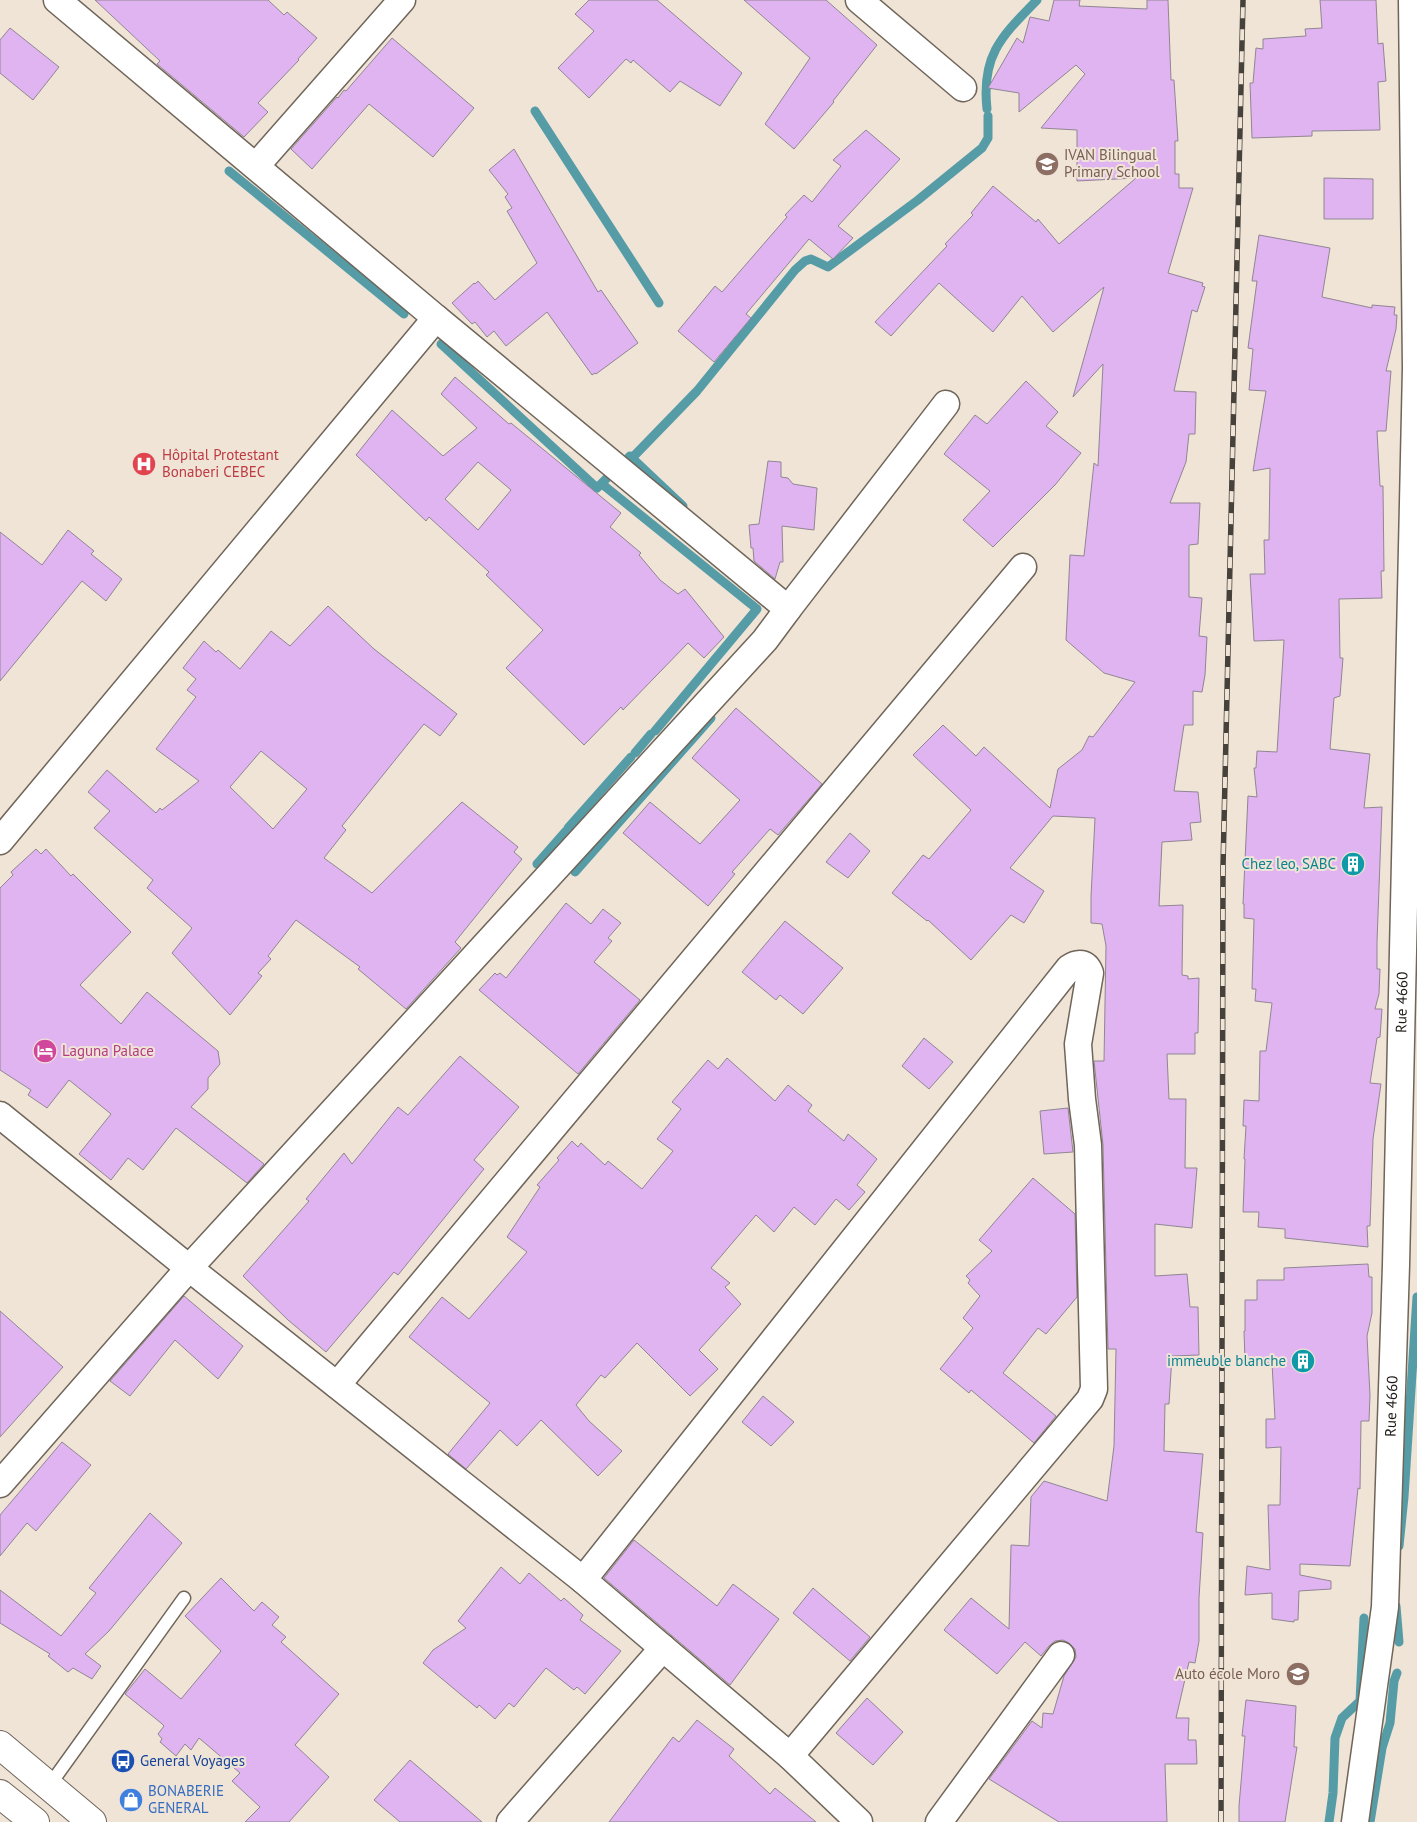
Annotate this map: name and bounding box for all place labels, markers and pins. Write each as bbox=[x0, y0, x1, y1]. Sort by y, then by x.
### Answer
place label: IVAN Bilingual Primary School bbox=[1064, 145, 1160, 181]
school or university icon: IVAN Bilingual Primary School bbox=[1034, 151, 1060, 177]
place label: Hôpital Protestant Bonaberi CEBEC bbox=[162, 445, 279, 481]
hospital icon: Hôpital Protestant Bonaberi CEBEC bbox=[131, 451, 157, 477]
building icon: Chez leo, SABC bbox=[1340, 851, 1366, 877]
place label: Chez leo, SABC bbox=[1242, 854, 1336, 873]
hotel icon: Laguna Palace bbox=[32, 1038, 58, 1064]
place label: Laguna Palace bbox=[62, 1041, 154, 1060]
building icon: immeuble blanche bbox=[1290, 1348, 1316, 1374]
place label: immeuble blanche bbox=[1167, 1351, 1286, 1370]
school or university icon: Auto école Moro bbox=[1285, 1661, 1311, 1687]
place label: Auto école Moro bbox=[1175, 1664, 1280, 1683]
bus stop icon: General Voyages bbox=[110, 1748, 136, 1774]
place label: General Voyages bbox=[140, 1751, 245, 1770]
place label: BONABERIE GENERAL bbox=[148, 1781, 224, 1817]
shop icon: BONABERIE GENERAL bbox=[118, 1787, 144, 1813]

